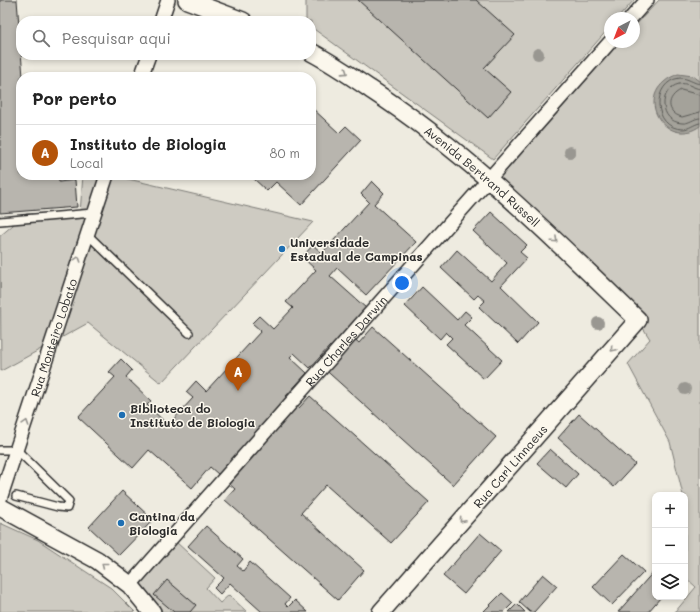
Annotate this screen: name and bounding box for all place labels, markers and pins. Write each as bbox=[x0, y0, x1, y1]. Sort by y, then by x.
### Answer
place label: Universidade Estadual de Campinas bbox=[290, 234, 423, 264]
marker: Universidade Estadual de Campinas bbox=[277, 244, 287, 254]
pin: A bbox=[225, 358, 251, 391]
place label: Biblioteca do Instituto de Biologia bbox=[130, 400, 255, 430]
marker: Biblioteca do Instituto de Biologia bbox=[117, 410, 127, 420]
place label: Cantina da Biologia bbox=[129, 508, 195, 538]
marker: Cantina da Biologia bbox=[116, 518, 126, 528]

